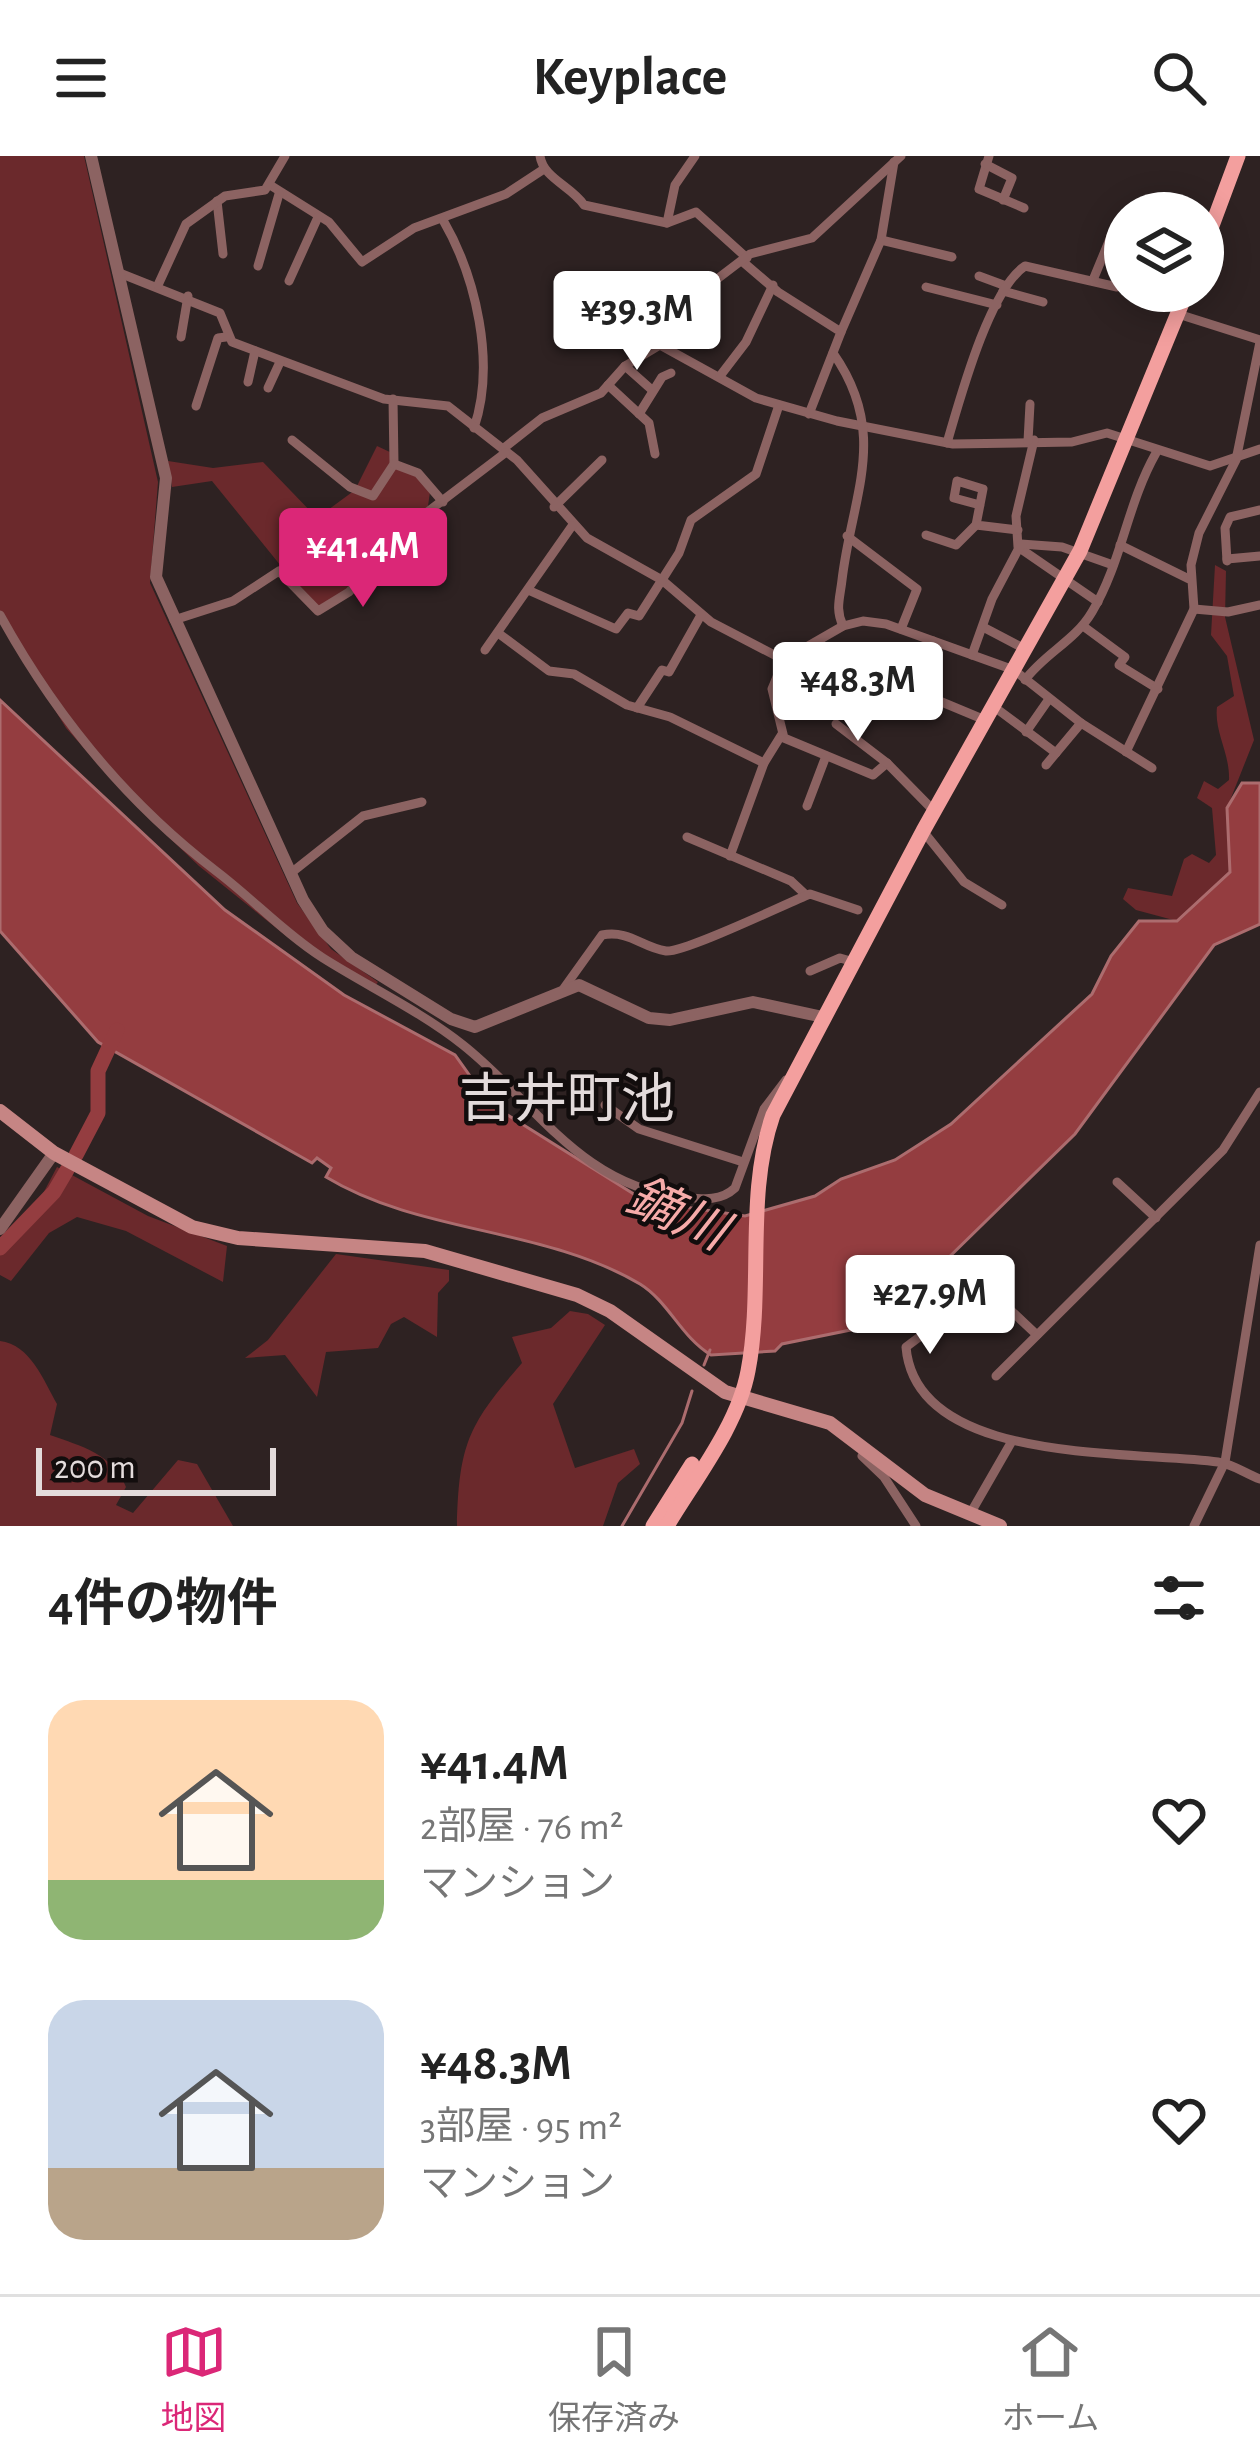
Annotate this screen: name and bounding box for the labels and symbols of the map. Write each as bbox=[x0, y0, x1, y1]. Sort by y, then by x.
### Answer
pin: ¥39.3M bbox=[539, 271, 735, 373]
pin: ¥41.4M bbox=[265, 508, 461, 610]
pin: ¥48.3M bbox=[760, 642, 956, 744]
district label: 吉井町池 bbox=[459, 1071, 675, 1128]
water label: 鏑川 bbox=[620, 1169, 739, 1261]
pin: ¥27.9M bbox=[832, 1255, 1028, 1357]
scale bar bbox=[36, 1442, 276, 1495]

